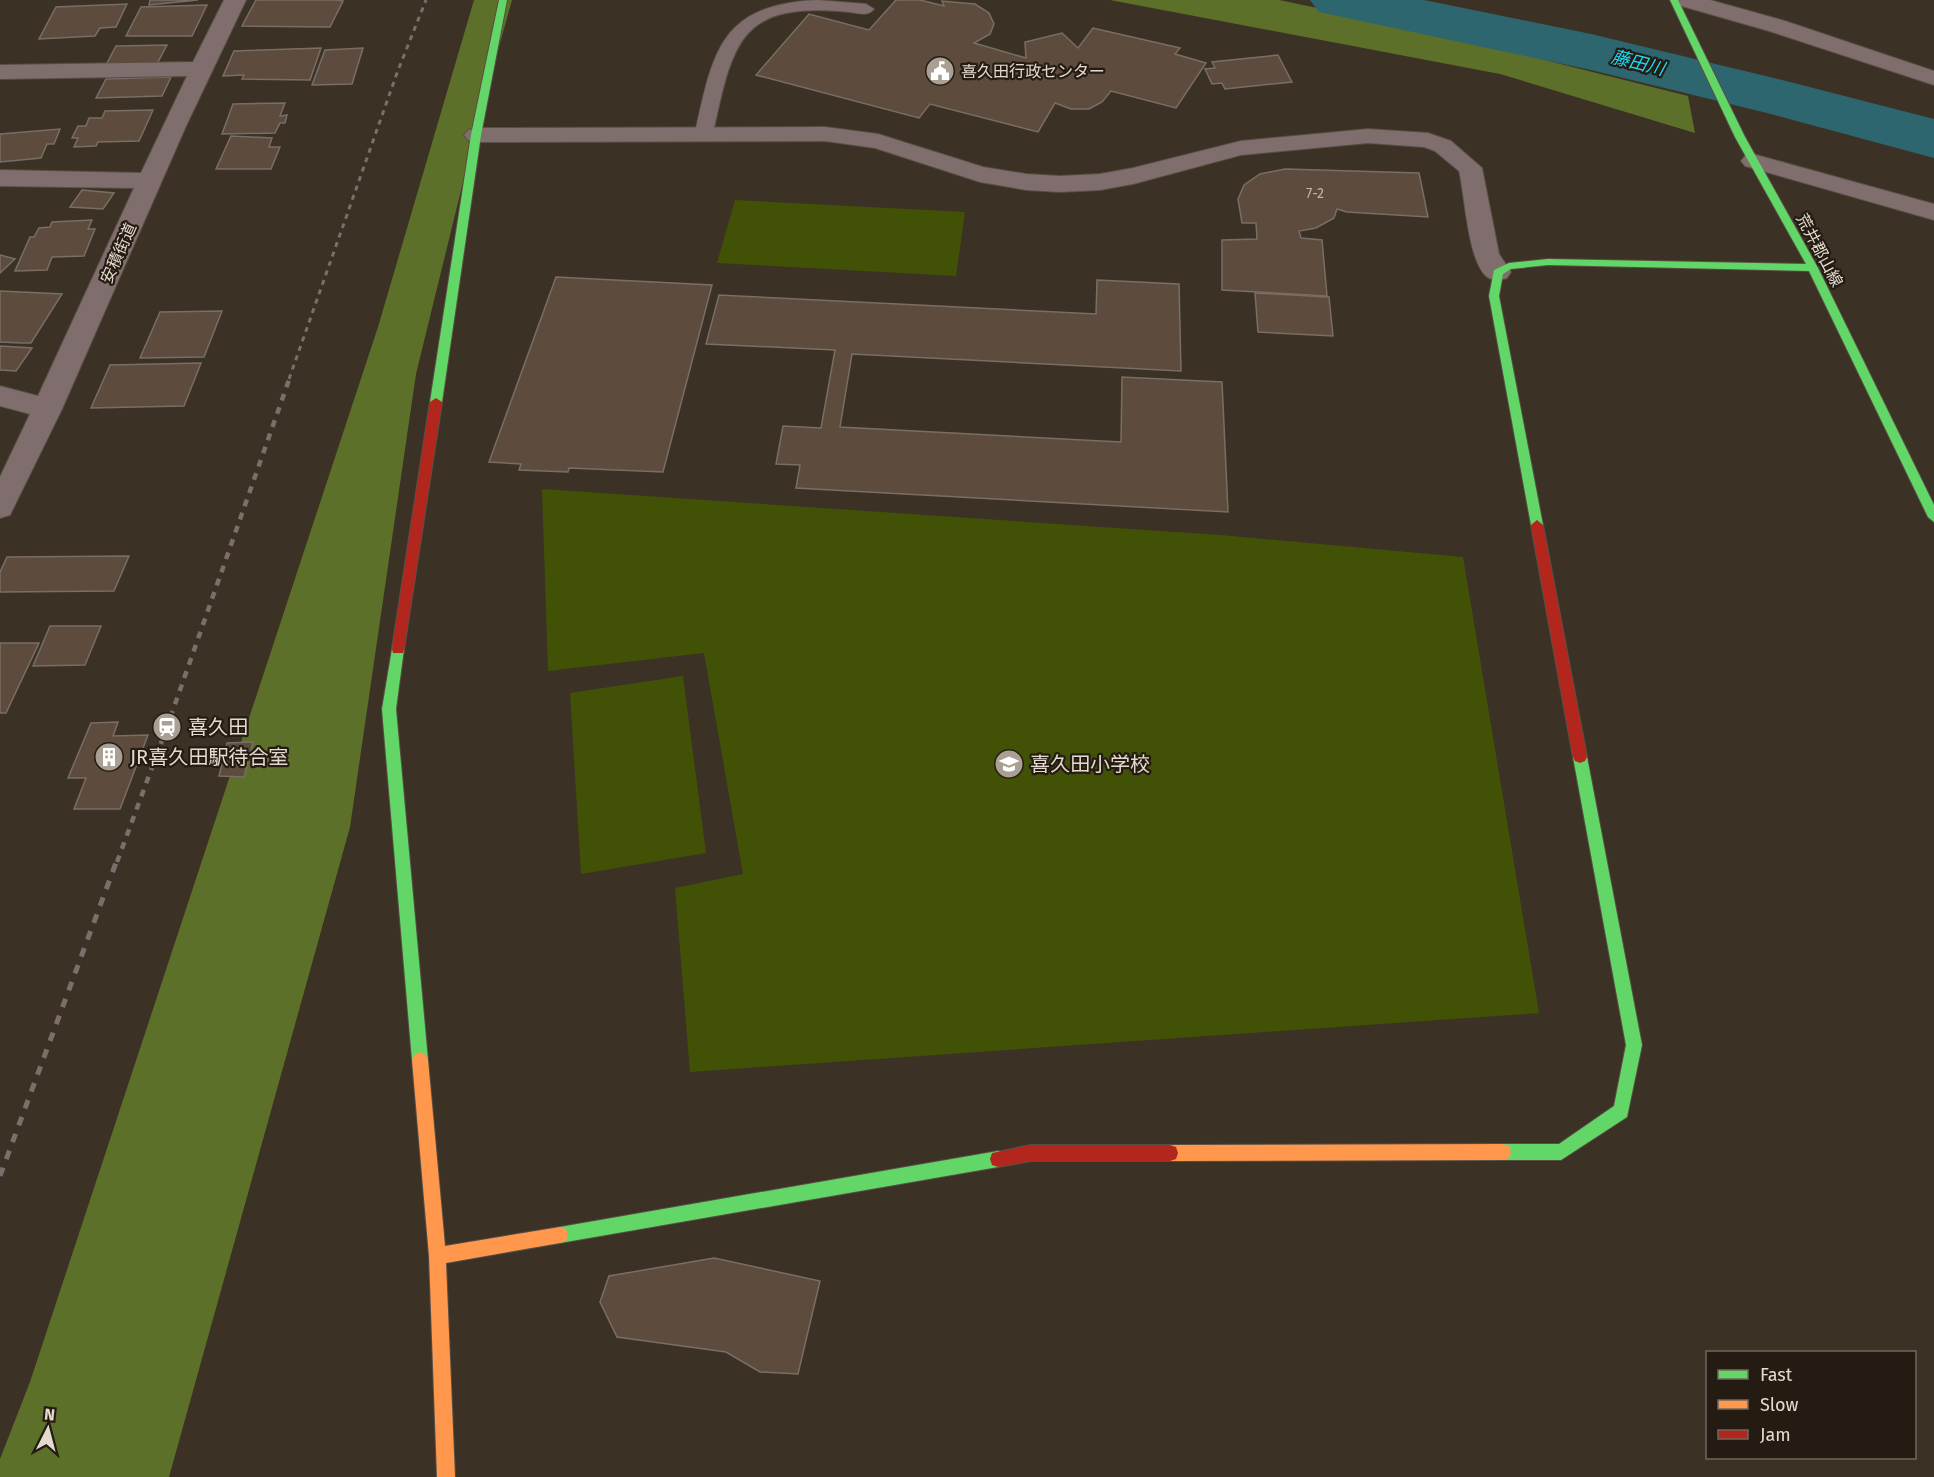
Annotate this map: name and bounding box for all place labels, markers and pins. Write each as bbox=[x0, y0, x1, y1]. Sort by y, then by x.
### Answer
public building icon: 喜久田行政センター bbox=[924, 55, 956, 87]
place label: 喜久田行政センター bbox=[961, 62, 1105, 81]
station icon: 喜久田 bbox=[151, 711, 183, 743]
place label: 喜久田 bbox=[188, 715, 248, 739]
building icon: JR喜久田駅待合室 bbox=[93, 741, 125, 773]
place label: JR喜久田駅待合室 bbox=[130, 745, 288, 769]
school or university icon: 喜久田小学校 bbox=[993, 748, 1025, 780]
place label: 喜久田小学校 bbox=[1030, 752, 1150, 776]

